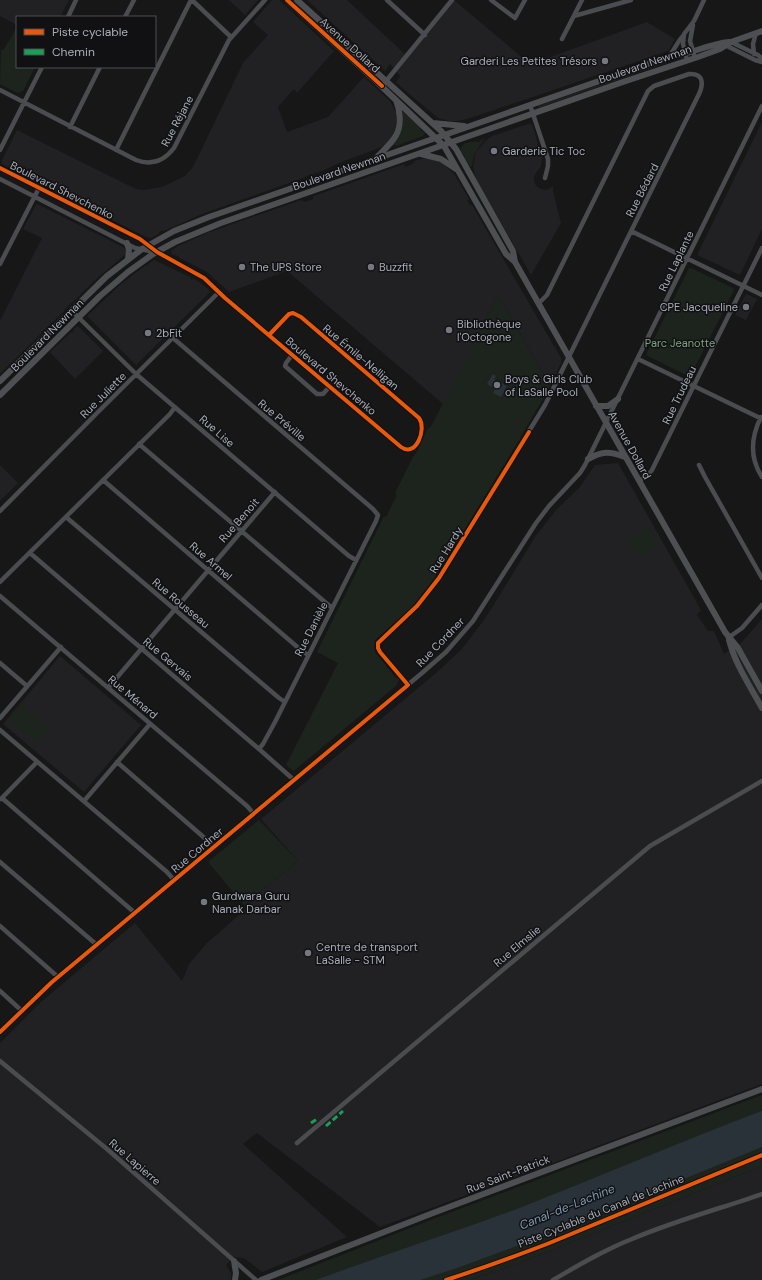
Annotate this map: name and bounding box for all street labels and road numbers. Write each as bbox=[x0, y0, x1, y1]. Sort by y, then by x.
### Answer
street label: Avenue Dollard bbox=[317, 14, 383, 76]
street label: Boulevard Newman bbox=[597, 42, 693, 86]
street label: Rue Réjane bbox=[158, 93, 196, 149]
street label: Boulevard Newman bbox=[291, 149, 387, 193]
street label: Boulevard Shevchenko bbox=[8, 158, 116, 222]
street label: Rue Bédard bbox=[622, 161, 662, 219]
street label: Rue Laplante bbox=[655, 228, 697, 294]
street label: Boulevard Newman bbox=[8, 296, 86, 374]
street label: Rue Émile-Nelligan bbox=[320, 321, 402, 393]
street label: Boulevard Shevchenko bbox=[283, 334, 379, 418]
street label: Rue Trudeau bbox=[659, 363, 699, 427]
street label: Rue Juliette bbox=[77, 369, 129, 421]
street label: Rue Préville bbox=[255, 396, 309, 444]
street label: Avenue Dollard bbox=[605, 408, 655, 482]
street label: Rue Lise bbox=[196, 412, 238, 450]
street label: Rue Benoit bbox=[216, 495, 262, 545]
street label: Rue Hardy bbox=[426, 524, 466, 576]
street label: Rue Armel bbox=[187, 539, 235, 583]
street label: Rue Rousseau bbox=[149, 575, 213, 631]
street label: Rue Danièle bbox=[291, 599, 331, 659]
street label: Rue Cordner bbox=[413, 614, 467, 670]
street label: Rue Gervais bbox=[140, 634, 196, 684]
street label: Rue Ménard bbox=[105, 672, 161, 722]
street label: Rue Cordner bbox=[168, 824, 226, 876]
street label: Rue Elmslie bbox=[491, 922, 543, 970]
street label: Rue Lapierre bbox=[106, 1136, 164, 1188]
street label: Rue Saint-Patrick bbox=[464, 1151, 552, 1196]
street label: Piste Cyclable du Canal de Lachine bbox=[516, 1171, 686, 1251]

